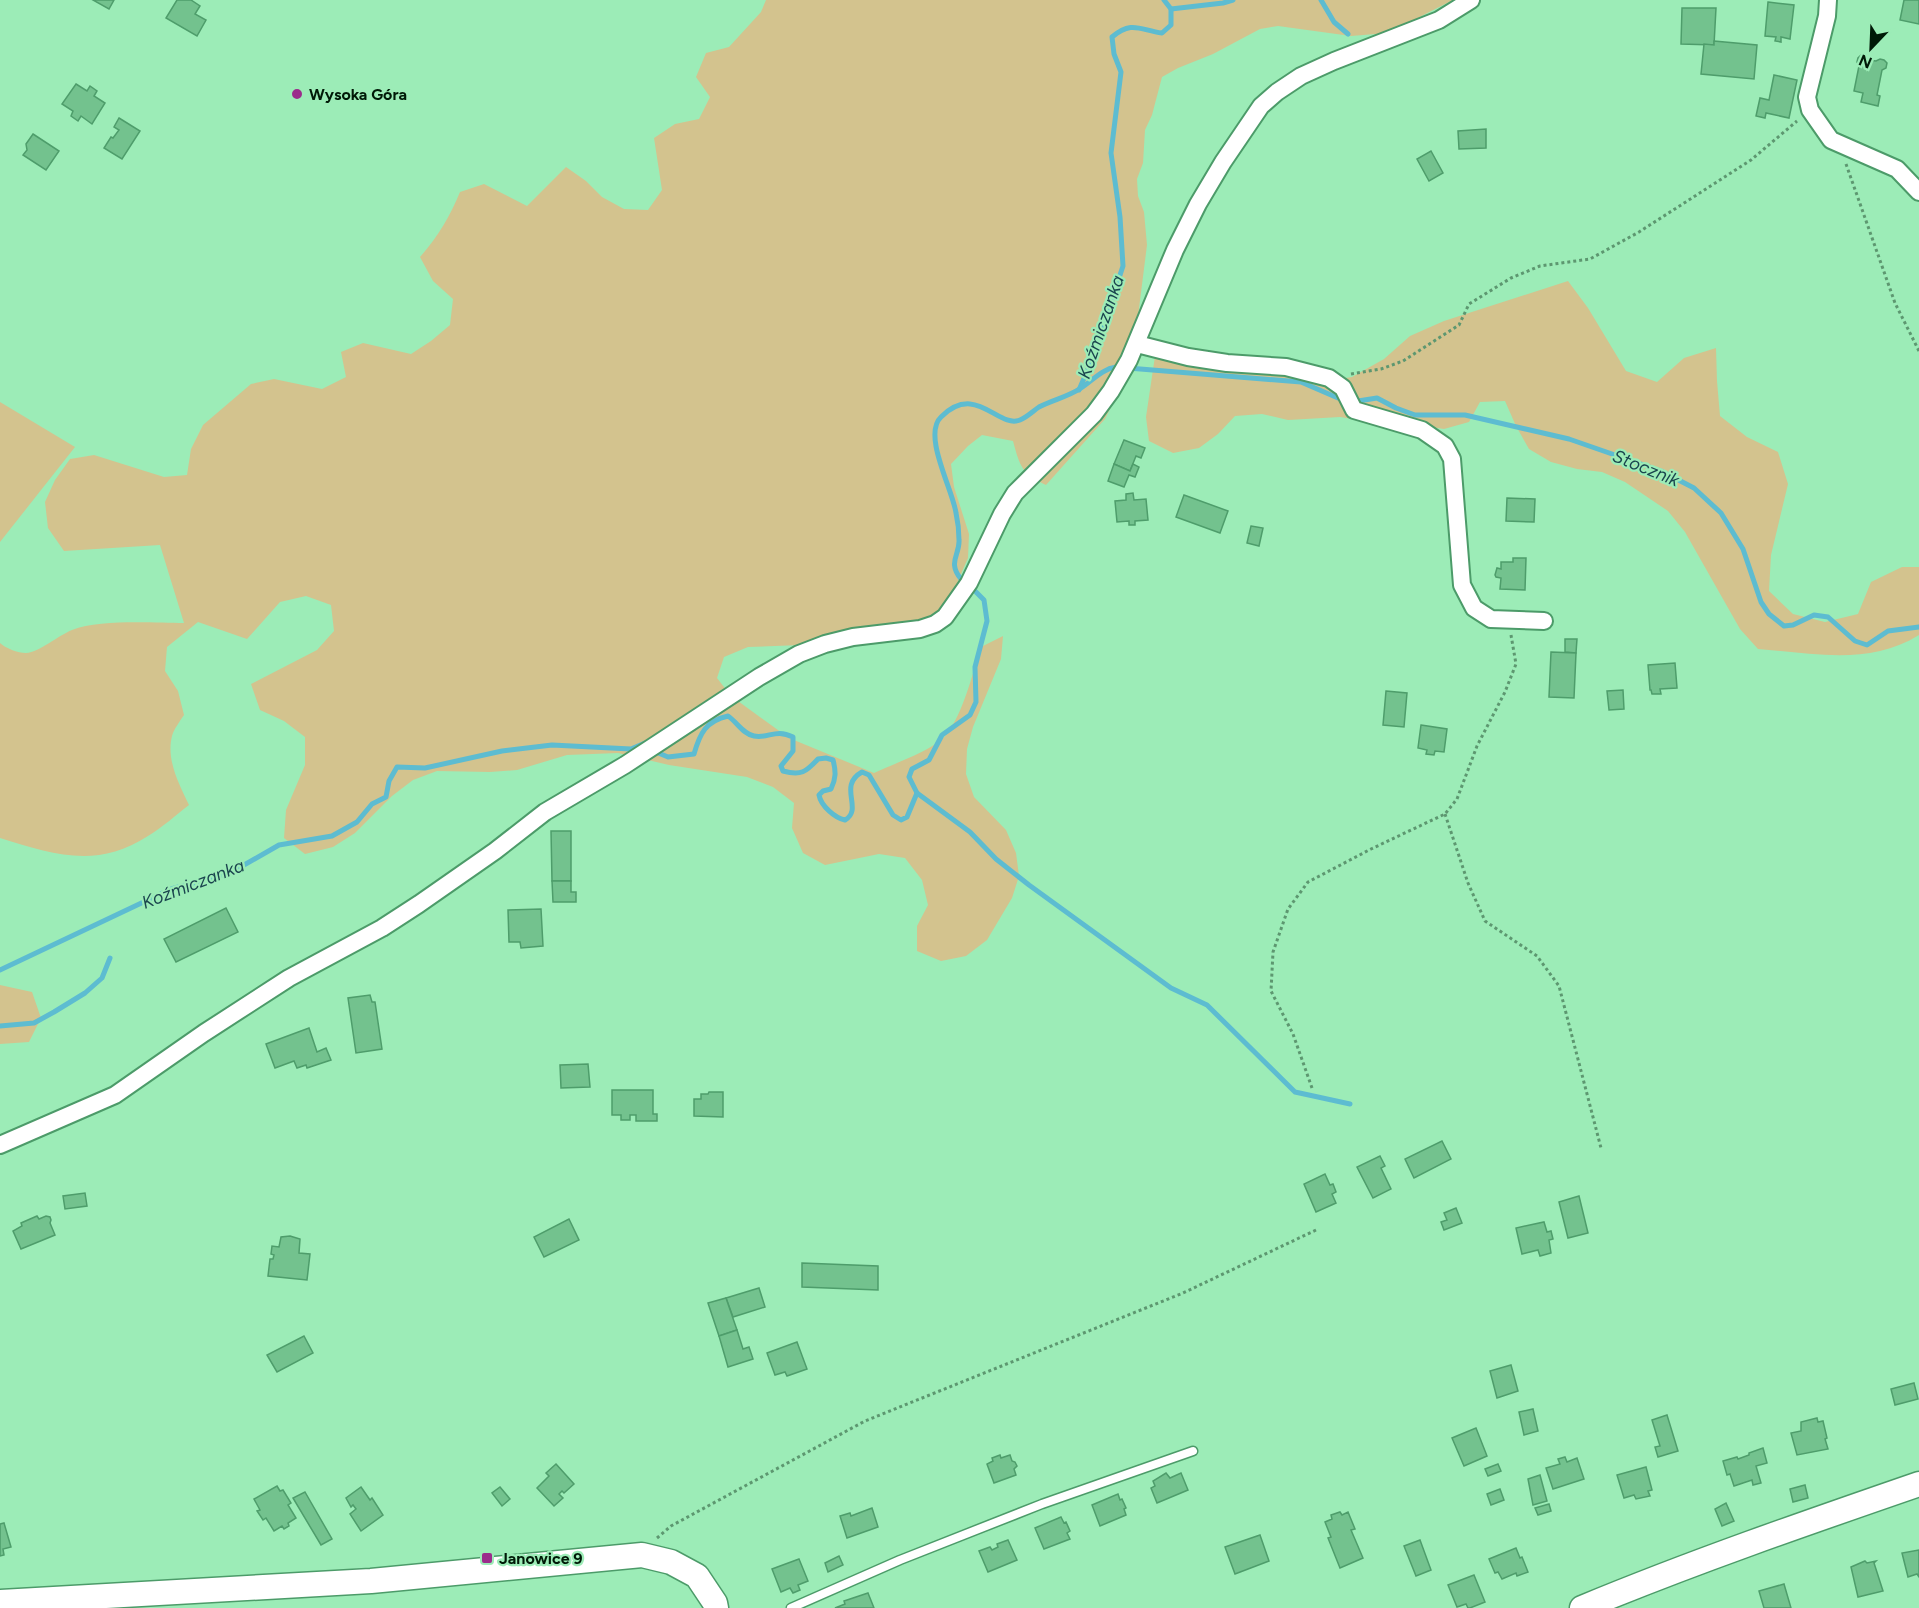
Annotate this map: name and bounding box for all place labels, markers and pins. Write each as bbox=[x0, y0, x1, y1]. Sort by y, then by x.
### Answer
place label: Wysoka Góra bbox=[309, 85, 407, 104]
marker: Wysoka Góra bbox=[290, 87, 304, 101]
place label: Janowice 9 bbox=[499, 1549, 583, 1568]
marker: Janowice 9 bbox=[480, 1551, 494, 1565]

